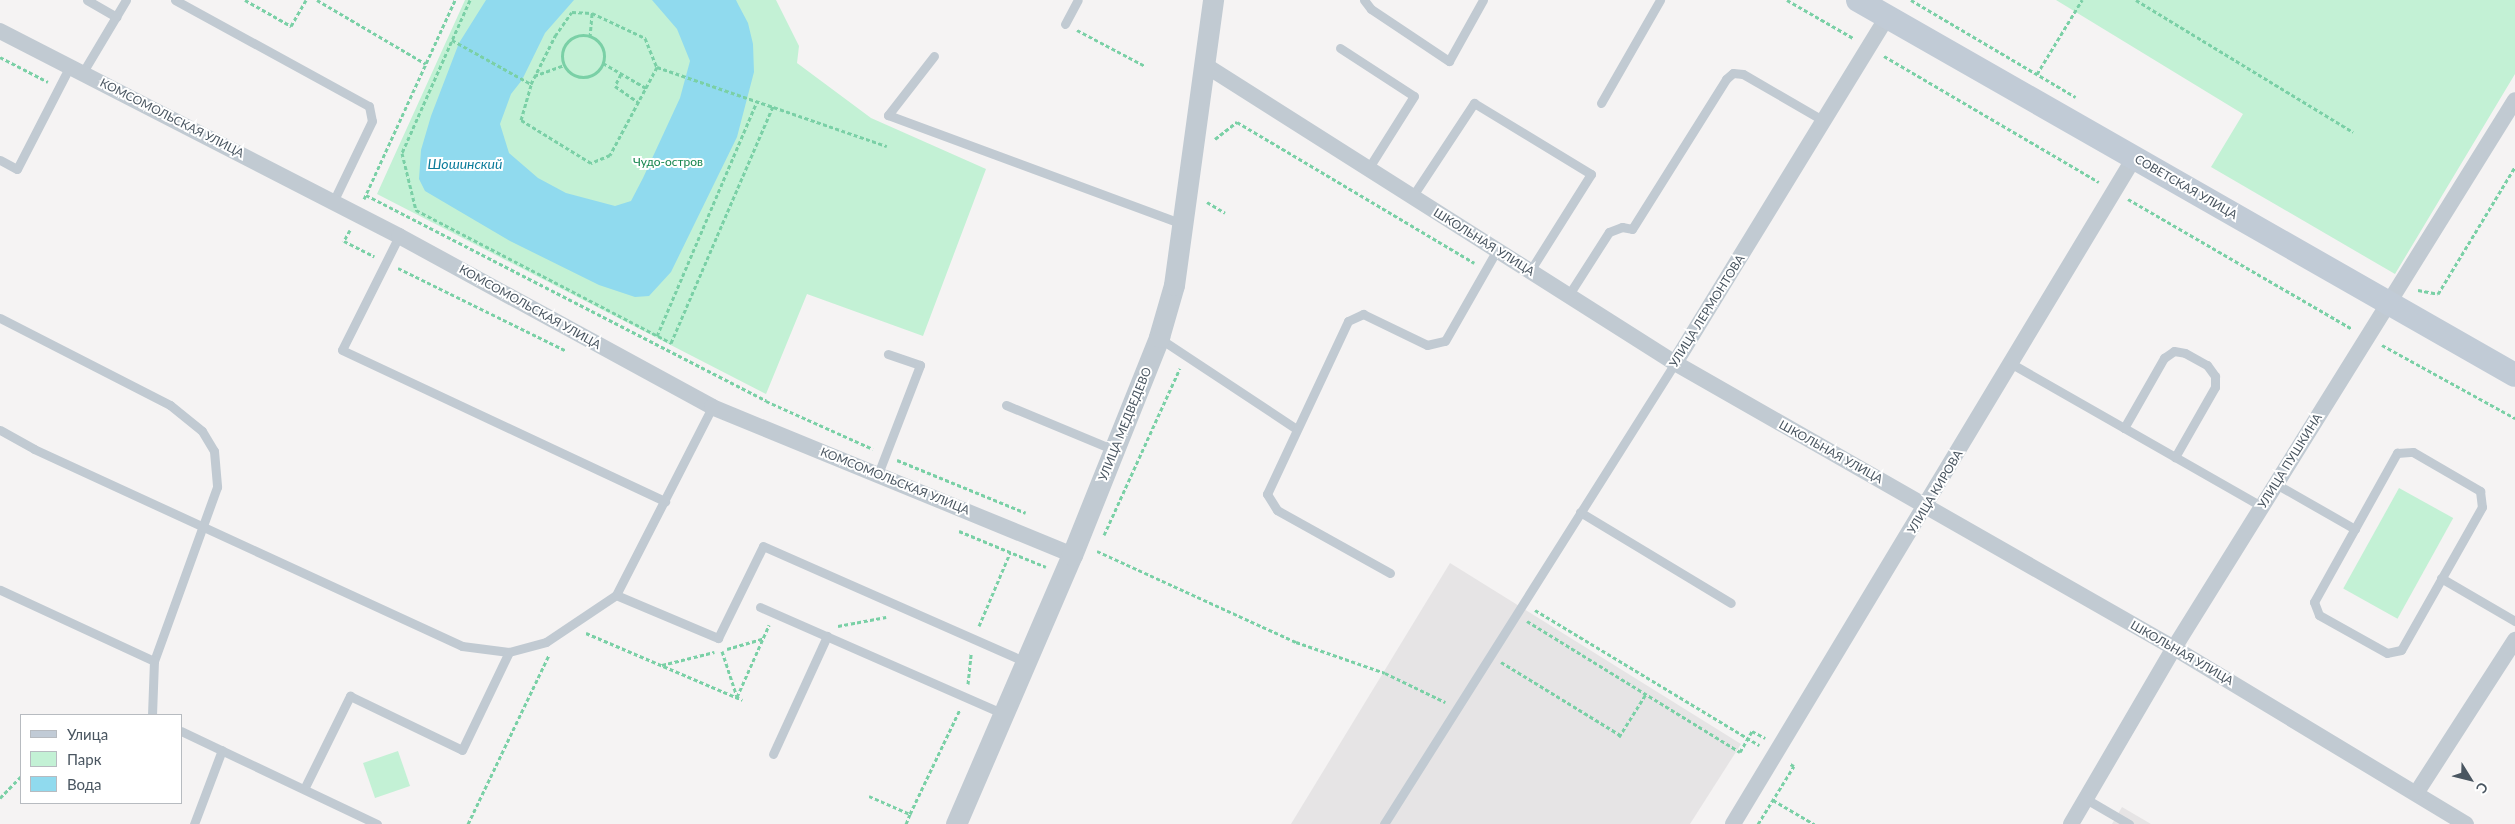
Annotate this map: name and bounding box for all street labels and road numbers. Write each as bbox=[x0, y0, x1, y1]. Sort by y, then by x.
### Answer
street label: КОМСОМОЛЬСКАЯ УЛИЦА bbox=[98, 75, 246, 161]
street label: СОВЕТСКАЯ УЛИЦА bbox=[2132, 152, 2240, 222]
street label: ШКОЛЬНАЯ УЛИЦА bbox=[1431, 205, 1537, 279]
street label: УЛИЦА ЛЕРМОНТОВА bbox=[1666, 252, 1748, 370]
street label: КОМСОМОЛЬСКАЯ УЛИЦА bbox=[457, 262, 603, 352]
street label: УЛИЦА МЕДВЕДЕВО bbox=[1096, 365, 1154, 483]
street label: УЛИЦА ПУШКИНА bbox=[2255, 411, 2325, 511]
street label: ШКОЛЬНАЯ УЛИЦА bbox=[1777, 417, 1885, 487]
street label: КОМСОМОЛЬСКАЯ УЛИЦА bbox=[818, 444, 972, 518]
street label: УЛИЦА КИРОВА bbox=[1904, 448, 1966, 536]
street label: ШКОЛЬНАЯ УЛИЦА bbox=[2128, 618, 2236, 688]

